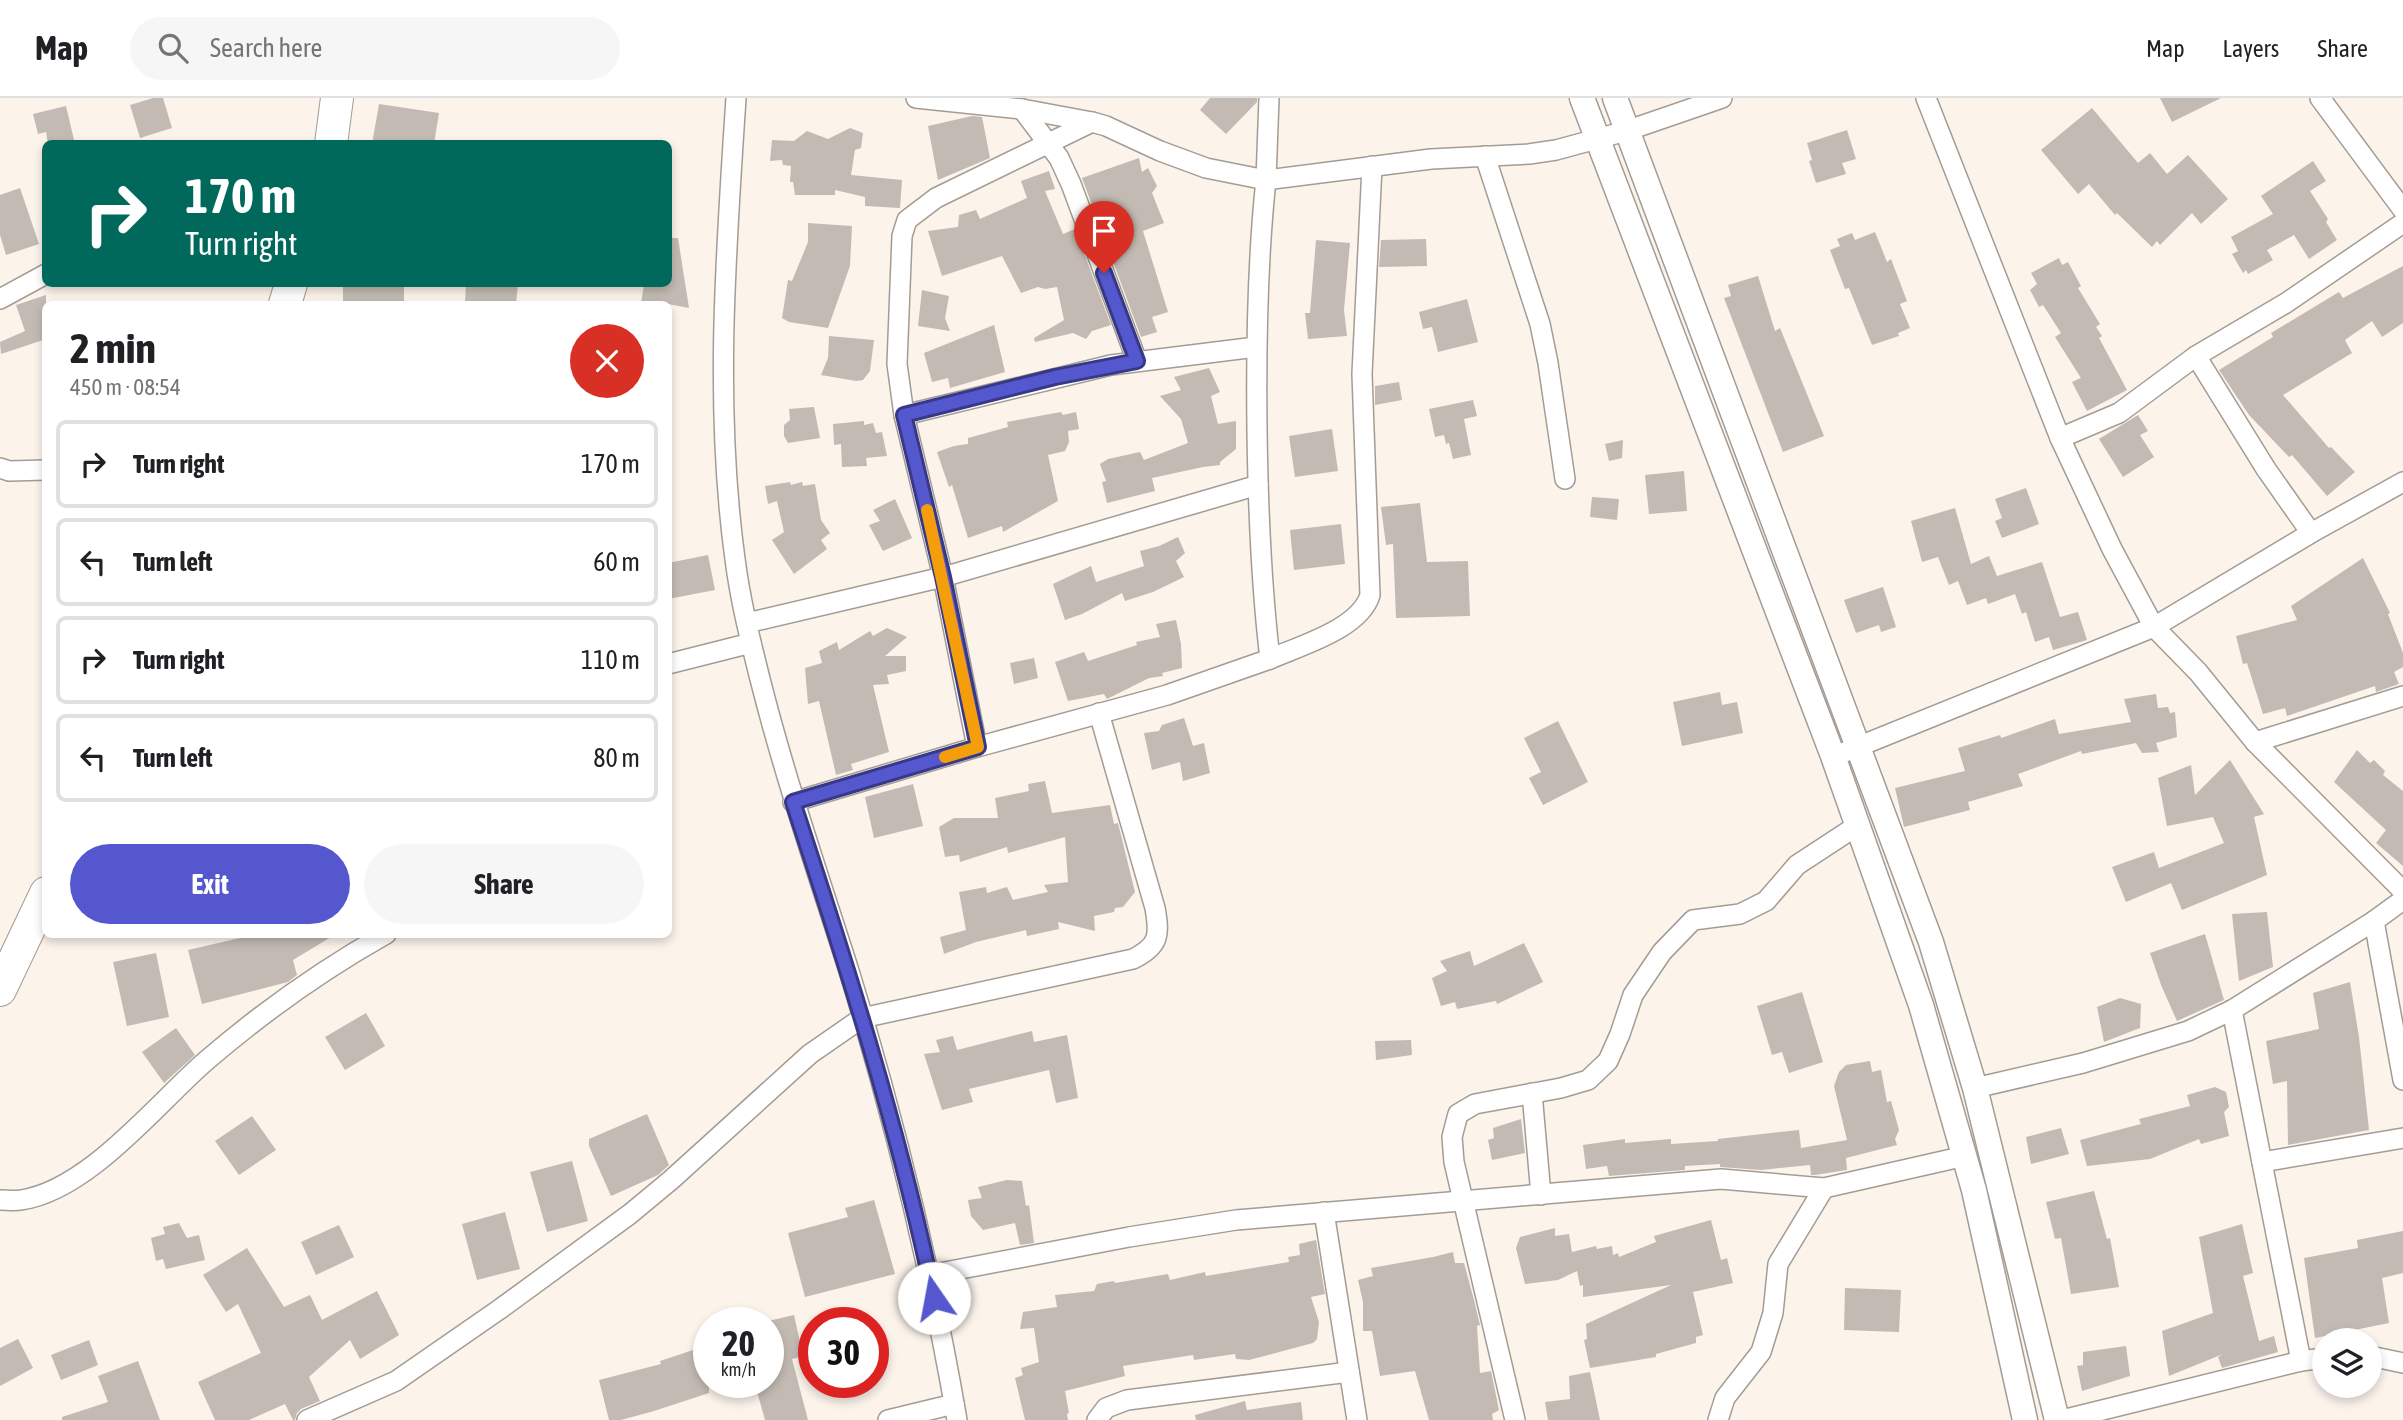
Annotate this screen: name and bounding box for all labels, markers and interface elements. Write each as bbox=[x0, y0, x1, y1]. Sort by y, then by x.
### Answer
search box bbox=[130, 17, 620, 80]
text: Map bbox=[35, 29, 88, 67]
icon: search bbox=[154, 29, 192, 67]
text: Search here bbox=[210, 33, 322, 63]
text: Map bbox=[2146, 35, 2185, 62]
text: Layers bbox=[2223, 35, 2279, 62]
text: Share bbox=[2317, 35, 2368, 62]
text: 170 m bbox=[185, 167, 296, 223]
icon: right bbox=[70, 168, 161, 259]
pin bbox=[1074, 201, 1134, 273]
icon: arrive bbox=[1085, 212, 1123, 250]
text: Turn right bbox=[185, 225, 298, 262]
text: 2 min bbox=[70, 324, 156, 372]
button: close bbox=[570, 324, 644, 398]
text: 450 m · 08:54 bbox=[70, 374, 181, 400]
icon: right bbox=[74, 445, 112, 483]
text: Turn right bbox=[133, 449, 224, 479]
text: 170 m bbox=[581, 449, 640, 479]
icon: left bbox=[74, 543, 112, 581]
text: Turn left bbox=[133, 547, 213, 577]
text: 60 m bbox=[593, 547, 640, 577]
icon: right bbox=[74, 641, 112, 679]
text: Turn right bbox=[133, 645, 224, 675]
text: 110 m bbox=[581, 645, 640, 675]
icon: left bbox=[74, 739, 112, 777]
text: Turn left bbox=[133, 743, 213, 773]
text: 80 m bbox=[593, 743, 640, 773]
button: Exit bbox=[70, 844, 350, 924]
button: Share bbox=[364, 844, 644, 924]
position arrow bbox=[897, 1261, 971, 1335]
speed limit sign: 30 bbox=[798, 1307, 889, 1398]
text: 20 bbox=[722, 1323, 755, 1363]
map controls bbox=[2312, 1328, 2382, 1398]
button: layers bbox=[2312, 1328, 2382, 1398]
text: km/h bbox=[721, 1359, 756, 1380]

